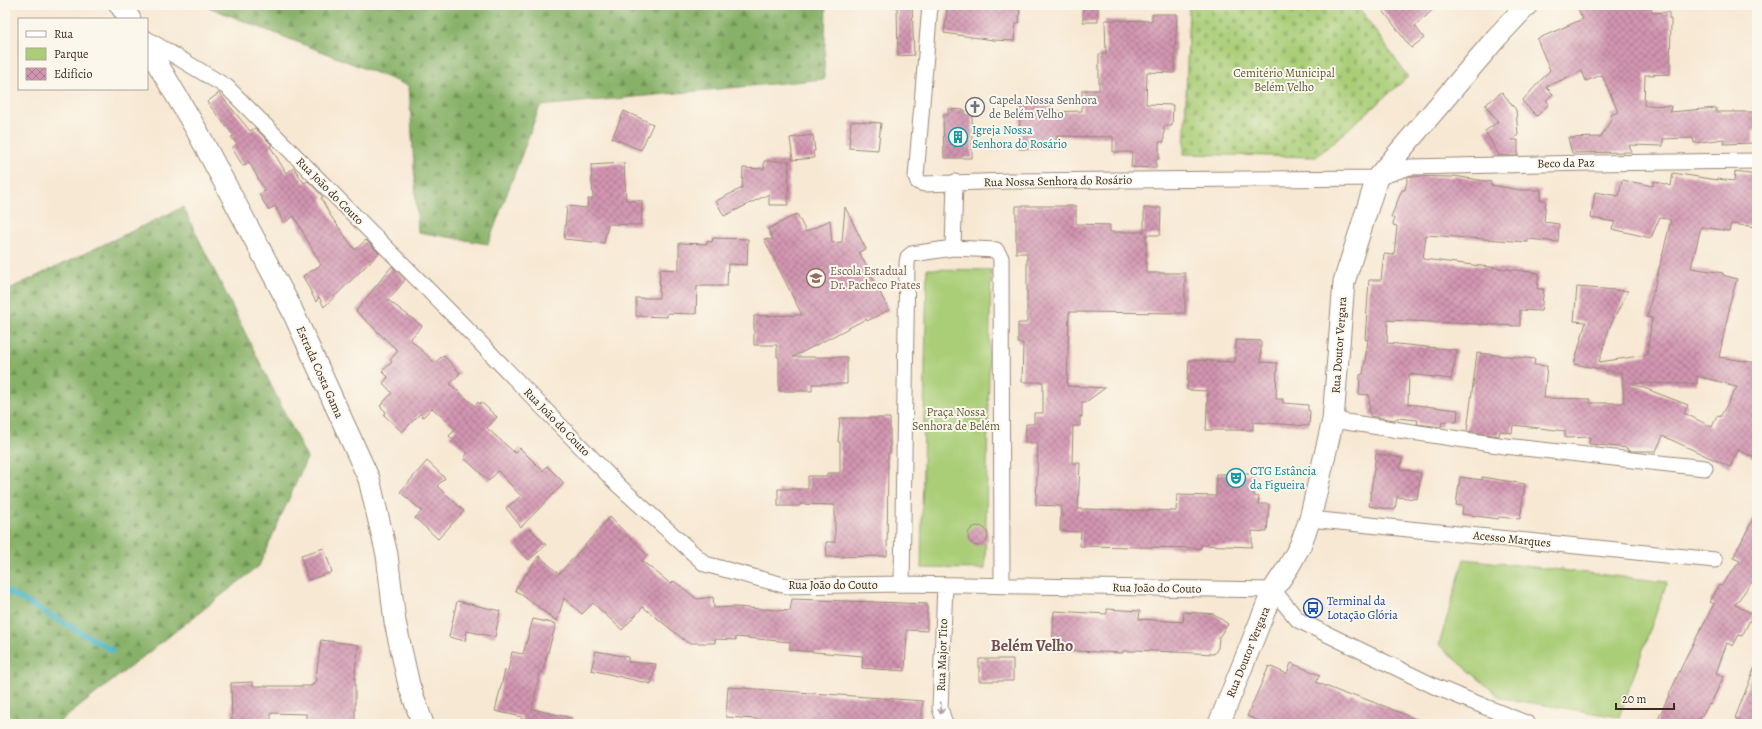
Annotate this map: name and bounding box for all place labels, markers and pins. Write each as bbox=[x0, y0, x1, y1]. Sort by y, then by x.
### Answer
place label: Capela Nossa Senhora de Belém Velho bbox=[989, 92, 1098, 122]
church icon: Capela Nossa Senhora de Belém Velho bbox=[964, 96, 986, 118]
place label: Igreja Nossa Senhora do Rosário bbox=[972, 122, 1067, 152]
building icon: Igreja Nossa Senhora do Rosário bbox=[947, 126, 969, 148]
place label: Escola Estadual Dr. Pacheco Prates bbox=[830, 263, 921, 293]
school or university icon: Escola Estadual Dr. Pacheco Prates bbox=[805, 267, 827, 289]
place label: CTG Estância da Figueira bbox=[1250, 463, 1317, 493]
theatre icon: CTG Estância da Figueira bbox=[1225, 467, 1247, 489]
place label: Terminal da Lotação Glória bbox=[1327, 593, 1398, 623]
bus stop icon: Terminal da Lotação Glória bbox=[1302, 597, 1324, 619]

